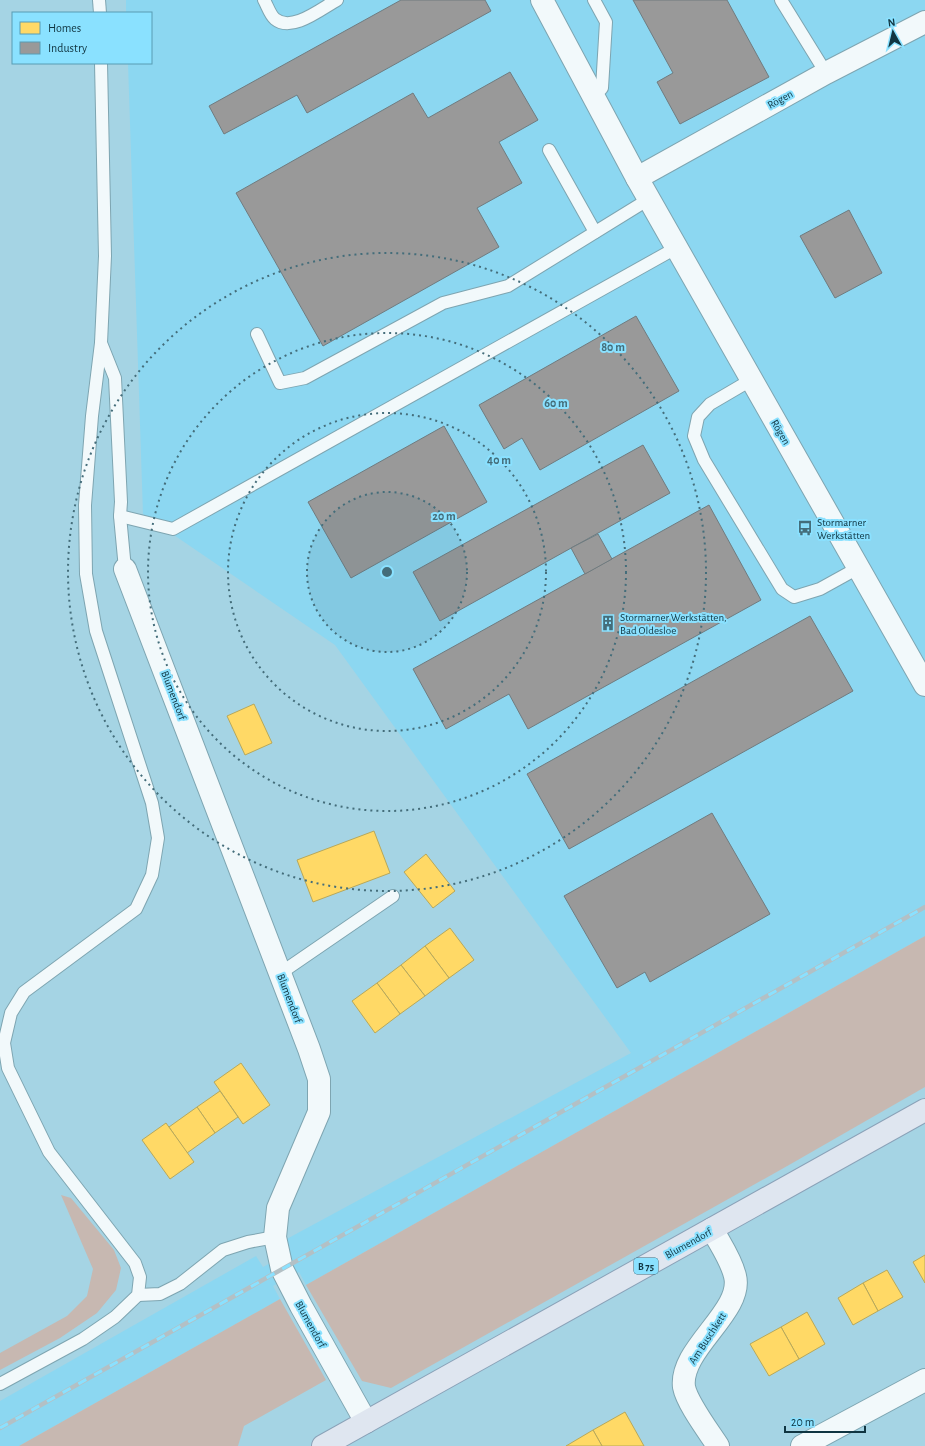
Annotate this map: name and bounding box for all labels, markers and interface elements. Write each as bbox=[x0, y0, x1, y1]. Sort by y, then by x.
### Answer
legend bbox=[12, 12, 152, 64]
north arrow bbox=[873, 12, 913, 52]
text: N bbox=[887, 17, 896, 29]
text: Homes bbox=[48, 22, 81, 34]
text: Industry bbox=[48, 42, 87, 55]
street label: Rögen bbox=[766, 88, 795, 111]
text: 80 m bbox=[601, 341, 625, 353]
text: 60 m bbox=[544, 397, 568, 409]
street label: Rögen bbox=[769, 418, 792, 447]
text: 40 m bbox=[487, 454, 511, 466]
text: 20 m bbox=[432, 510, 456, 522]
place label: Stormarner Werkstätten bbox=[817, 517, 870, 541]
bus stop icon: Stormarner Werkstätten bbox=[796, 519, 814, 537]
centre of rings bbox=[380, 565, 394, 579]
place label: Stormarner Werkstätten, Bad Oldesloe bbox=[620, 612, 727, 636]
building icon: Stormarner Werkstätten, Bad Oldesloe bbox=[599, 614, 617, 632]
street label: Blumendorf bbox=[159, 669, 188, 722]
street label: Blumendorf bbox=[275, 972, 304, 1025]
street label: Blumendorf bbox=[663, 1226, 714, 1261]
road number: B 75 bbox=[634, 1258, 658, 1274]
street label: Blumendorf bbox=[293, 1299, 328, 1350]
street label: Am Buschkett bbox=[687, 1310, 728, 1366]
scale bar bbox=[785, 1408, 865, 1434]
text: 20 m bbox=[791, 1416, 814, 1428]

